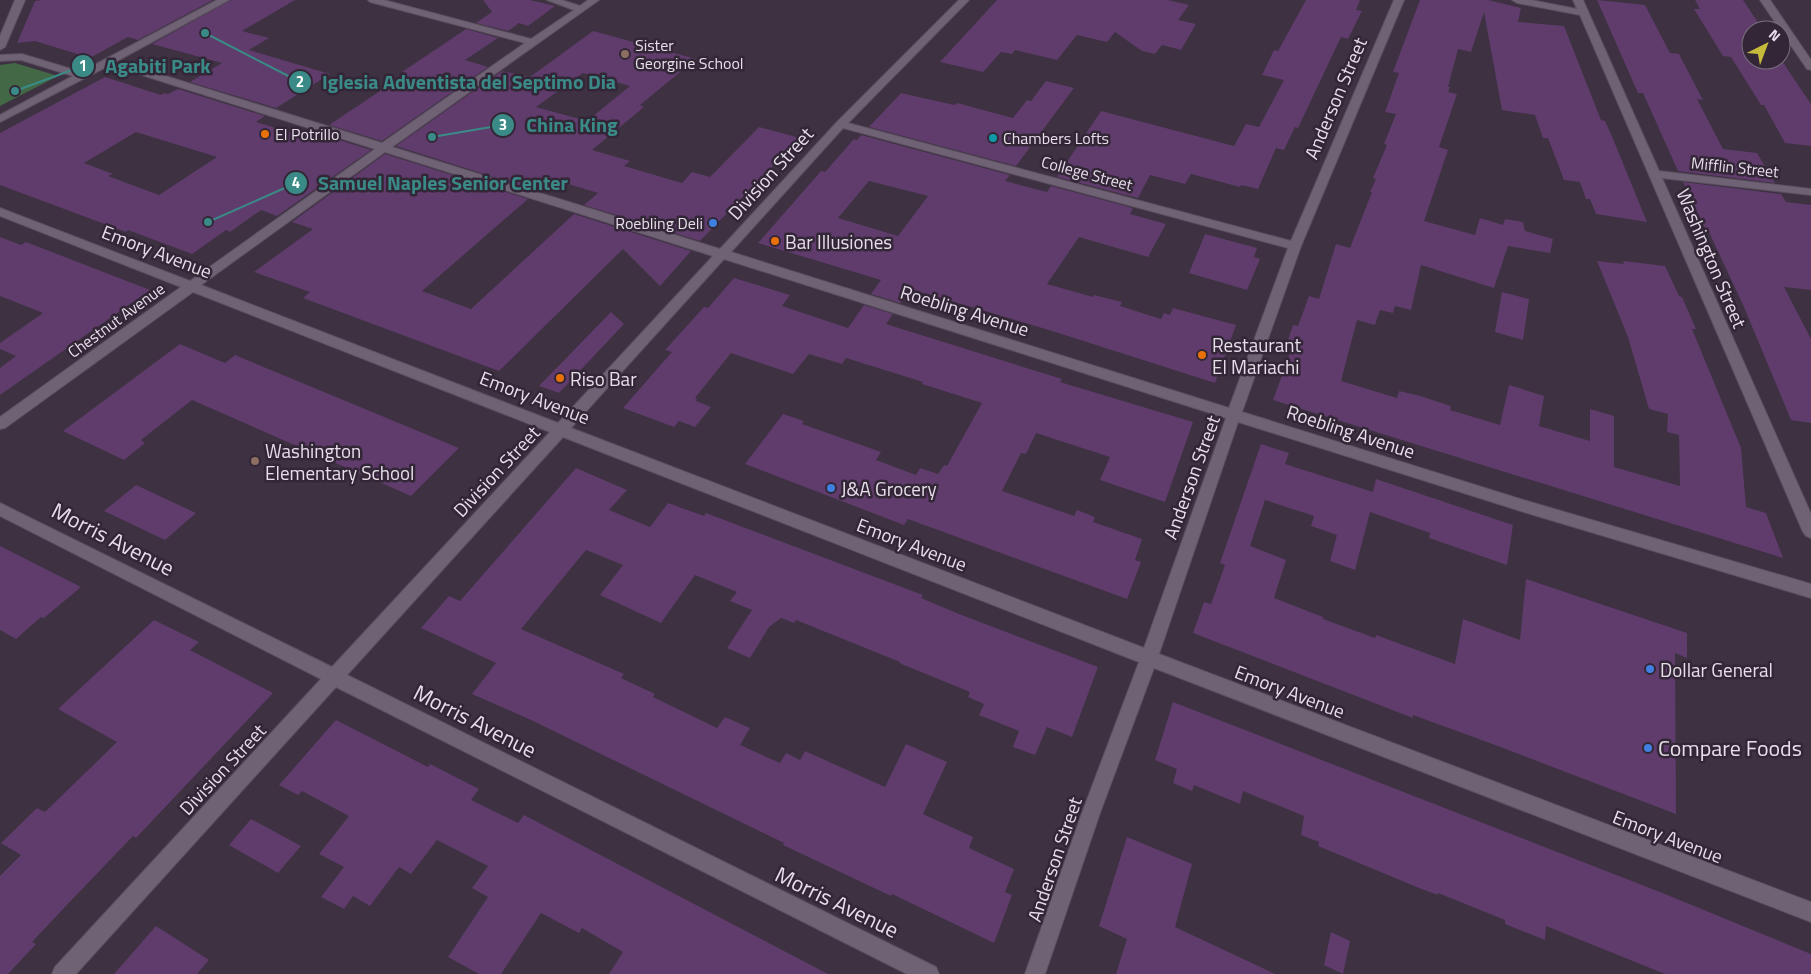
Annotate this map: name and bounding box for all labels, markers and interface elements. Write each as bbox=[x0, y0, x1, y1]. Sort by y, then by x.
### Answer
north arrow bbox=[1741, 20, 1791, 70]
text: N bbox=[1764, 24, 1786, 46]
street label: Anderson Street bbox=[1296, 32, 1374, 163]
place label: Sister Georgine School bbox=[635, 33, 744, 75]
callout: Agabiti Park bbox=[71, 48, 221, 83]
marker: Sister Georgine School bbox=[619, 48, 631, 60]
text: Agabiti Park bbox=[105, 50, 211, 81]
text: 1 bbox=[79, 54, 87, 77]
callout: Iglesia Adventista del Septimo Dia bbox=[287, 64, 626, 99]
text: Iglesia Adventista del Septimo Dia bbox=[322, 66, 616, 97]
text: 2 bbox=[296, 70, 304, 93]
callout: China King bbox=[491, 107, 627, 142]
text: China King bbox=[526, 109, 618, 140]
text: 3 bbox=[499, 113, 507, 136]
street label: Division Street bbox=[720, 120, 820, 226]
place label: El Potrillo bbox=[275, 122, 339, 146]
place label: Chambers Lofts bbox=[1003, 126, 1109, 150]
marker: El Potrillo bbox=[259, 128, 271, 140]
marker: Chambers Lofts bbox=[987, 132, 999, 144]
street label: College Street bbox=[1039, 149, 1136, 197]
street label: Mifflin Street bbox=[1690, 150, 1780, 184]
callout: Samuel Naples Senior Center bbox=[283, 165, 578, 200]
text: Samuel Naples Senior Center bbox=[318, 167, 569, 198]
text: 4 bbox=[292, 171, 300, 194]
street label: Washington Street bbox=[1669, 184, 1755, 333]
place label: Roebling Deli bbox=[615, 211, 703, 235]
street label: Emory Avenue bbox=[98, 217, 216, 285]
marker: Roebling Deli bbox=[707, 217, 719, 229]
place label: Bar Illusiones bbox=[785, 227, 892, 256]
marker: Bar Illusiones bbox=[769, 235, 781, 247]
street label: Chestnut Avenue bbox=[63, 277, 169, 363]
street label: Roebling Avenue bbox=[897, 277, 1033, 343]
place label: Restaurant El Mariachi bbox=[1212, 330, 1301, 381]
marker: Restaurant El Mariachi bbox=[1196, 349, 1208, 361]
street label: Emory Avenue bbox=[476, 363, 594, 431]
place label: Riso Bar bbox=[570, 364, 637, 393]
marker: Riso Bar bbox=[554, 372, 566, 384]
street label: Roebling Avenue bbox=[1283, 397, 1419, 465]
street label: Anderson Street bbox=[1155, 411, 1227, 543]
street label: Division Street bbox=[446, 418, 546, 523]
place label: Washington Elementary School bbox=[265, 436, 414, 487]
marker: Washington Elementary School bbox=[249, 455, 261, 467]
place label: J&A Grocery bbox=[841, 474, 937, 503]
marker: J&A Grocery bbox=[825, 482, 837, 494]
street label: Morris Avenue bbox=[46, 493, 180, 585]
street label: Emory Avenue bbox=[853, 510, 971, 578]
place label: Dollar General bbox=[1660, 655, 1773, 684]
street label: Emory Avenue bbox=[1231, 657, 1349, 725]
marker: Dollar General bbox=[1644, 663, 1656, 675]
street label: Morris Avenue bbox=[408, 675, 542, 767]
street label: Division Street bbox=[172, 716, 272, 821]
place label: Compare Foods bbox=[1658, 731, 1802, 765]
marker: Compare Foods bbox=[1642, 742, 1654, 754]
street label: Anderson Street bbox=[1019, 793, 1089, 925]
street label: Emory Avenue bbox=[1609, 802, 1727, 870]
street label: Morris Avenue bbox=[769, 857, 905, 947]

